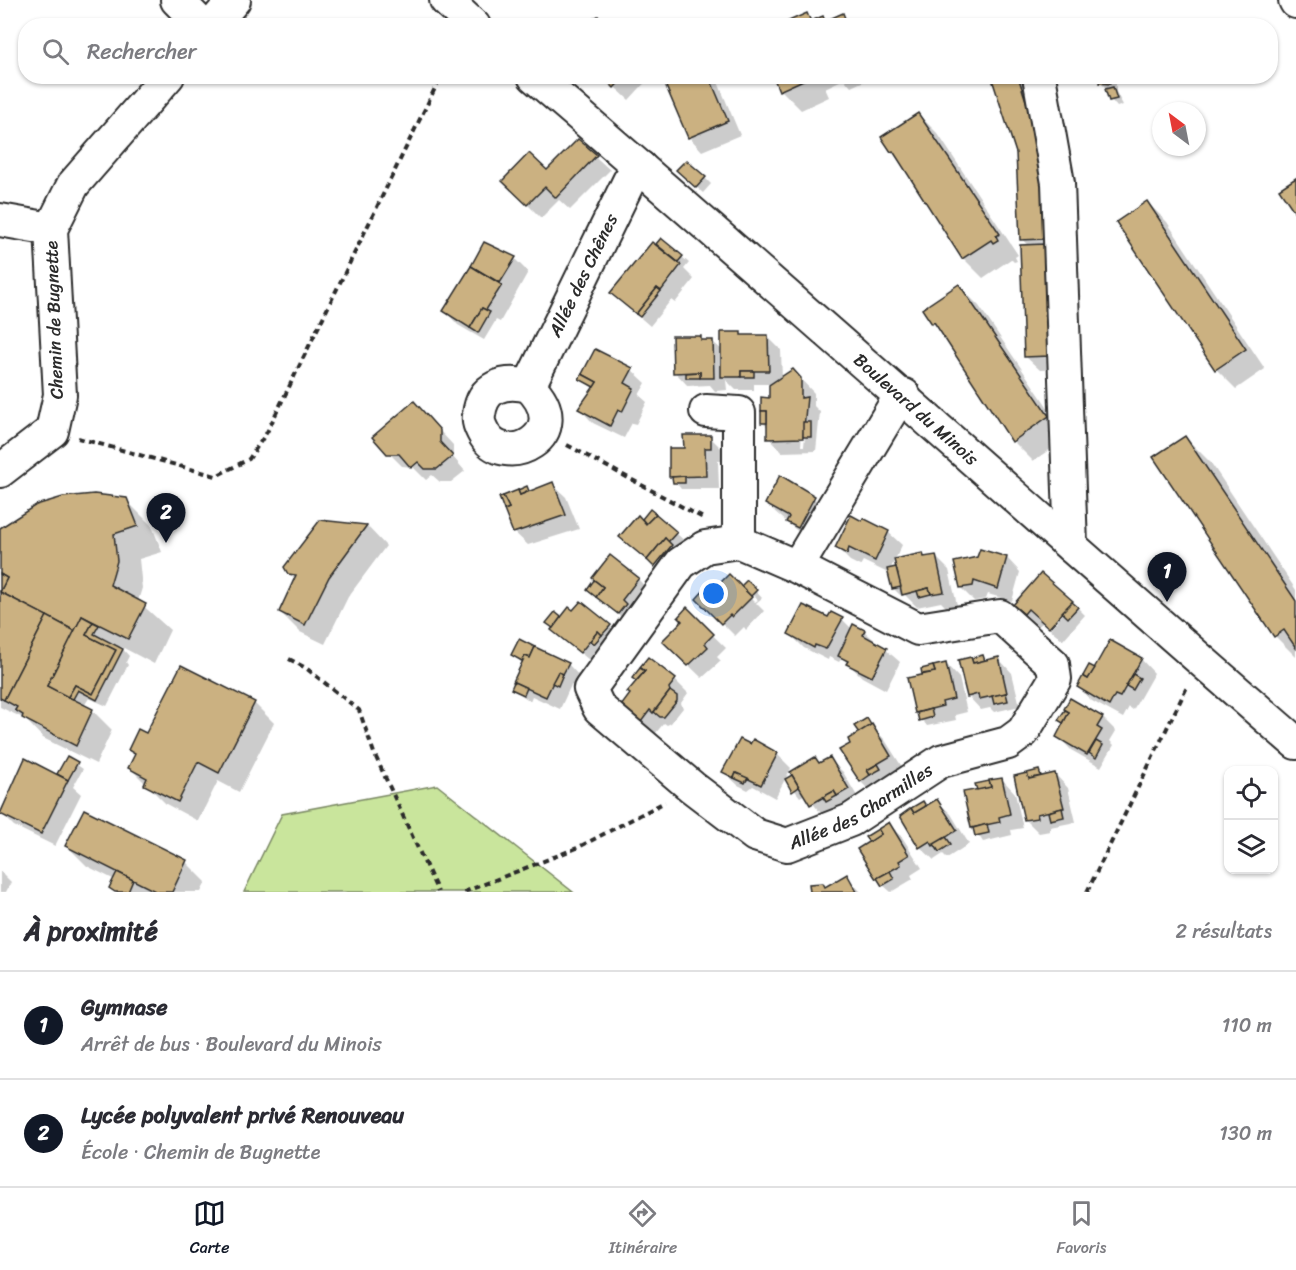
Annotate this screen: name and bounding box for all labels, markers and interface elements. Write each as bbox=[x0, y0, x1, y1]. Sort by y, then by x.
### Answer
search box bbox=[18, 18, 1278, 84]
text: Rechercher bbox=[87, 32, 197, 71]
icon: search bbox=[39, 35, 72, 68]
north arrow bbox=[1152, 102, 1206, 156]
street label: Allée des Chênes bbox=[539, 207, 627, 344]
street label: Chemin de Bugnette bbox=[35, 240, 73, 400]
street label: Boulevard du Minois bbox=[846, 345, 987, 474]
pin: 2 bbox=[146, 494, 186, 543]
pin: 1 bbox=[1148, 552, 1186, 602]
your location bbox=[699, 579, 728, 608]
street label: Allée des Charmilles bbox=[783, 754, 940, 859]
map controls bbox=[1224, 766, 1278, 874]
button: locate bbox=[1224, 766, 1278, 820]
button: layers bbox=[1224, 820, 1278, 874]
text: À proximité bbox=[24, 908, 158, 954]
text: 2 résultats bbox=[1175, 914, 1272, 949]
text: Gymnase bbox=[81, 988, 167, 1027]
text: 1 bbox=[39, 1008, 48, 1043]
text: 110 m bbox=[1222, 1008, 1272, 1043]
text: Arrêt de bus · Boulevard du Minois bbox=[81, 1027, 382, 1062]
text: Lycée polyvalent privé Renouveau bbox=[81, 1096, 404, 1135]
text: 2 bbox=[38, 1116, 49, 1151]
text: 130 m bbox=[1219, 1116, 1272, 1151]
text: École · Chemin de Bugnette bbox=[81, 1135, 320, 1170]
tab: Carte bbox=[190, 1197, 229, 1262]
tab: Itinéraire bbox=[609, 1197, 677, 1262]
tab: Favoris bbox=[1056, 1197, 1106, 1262]

